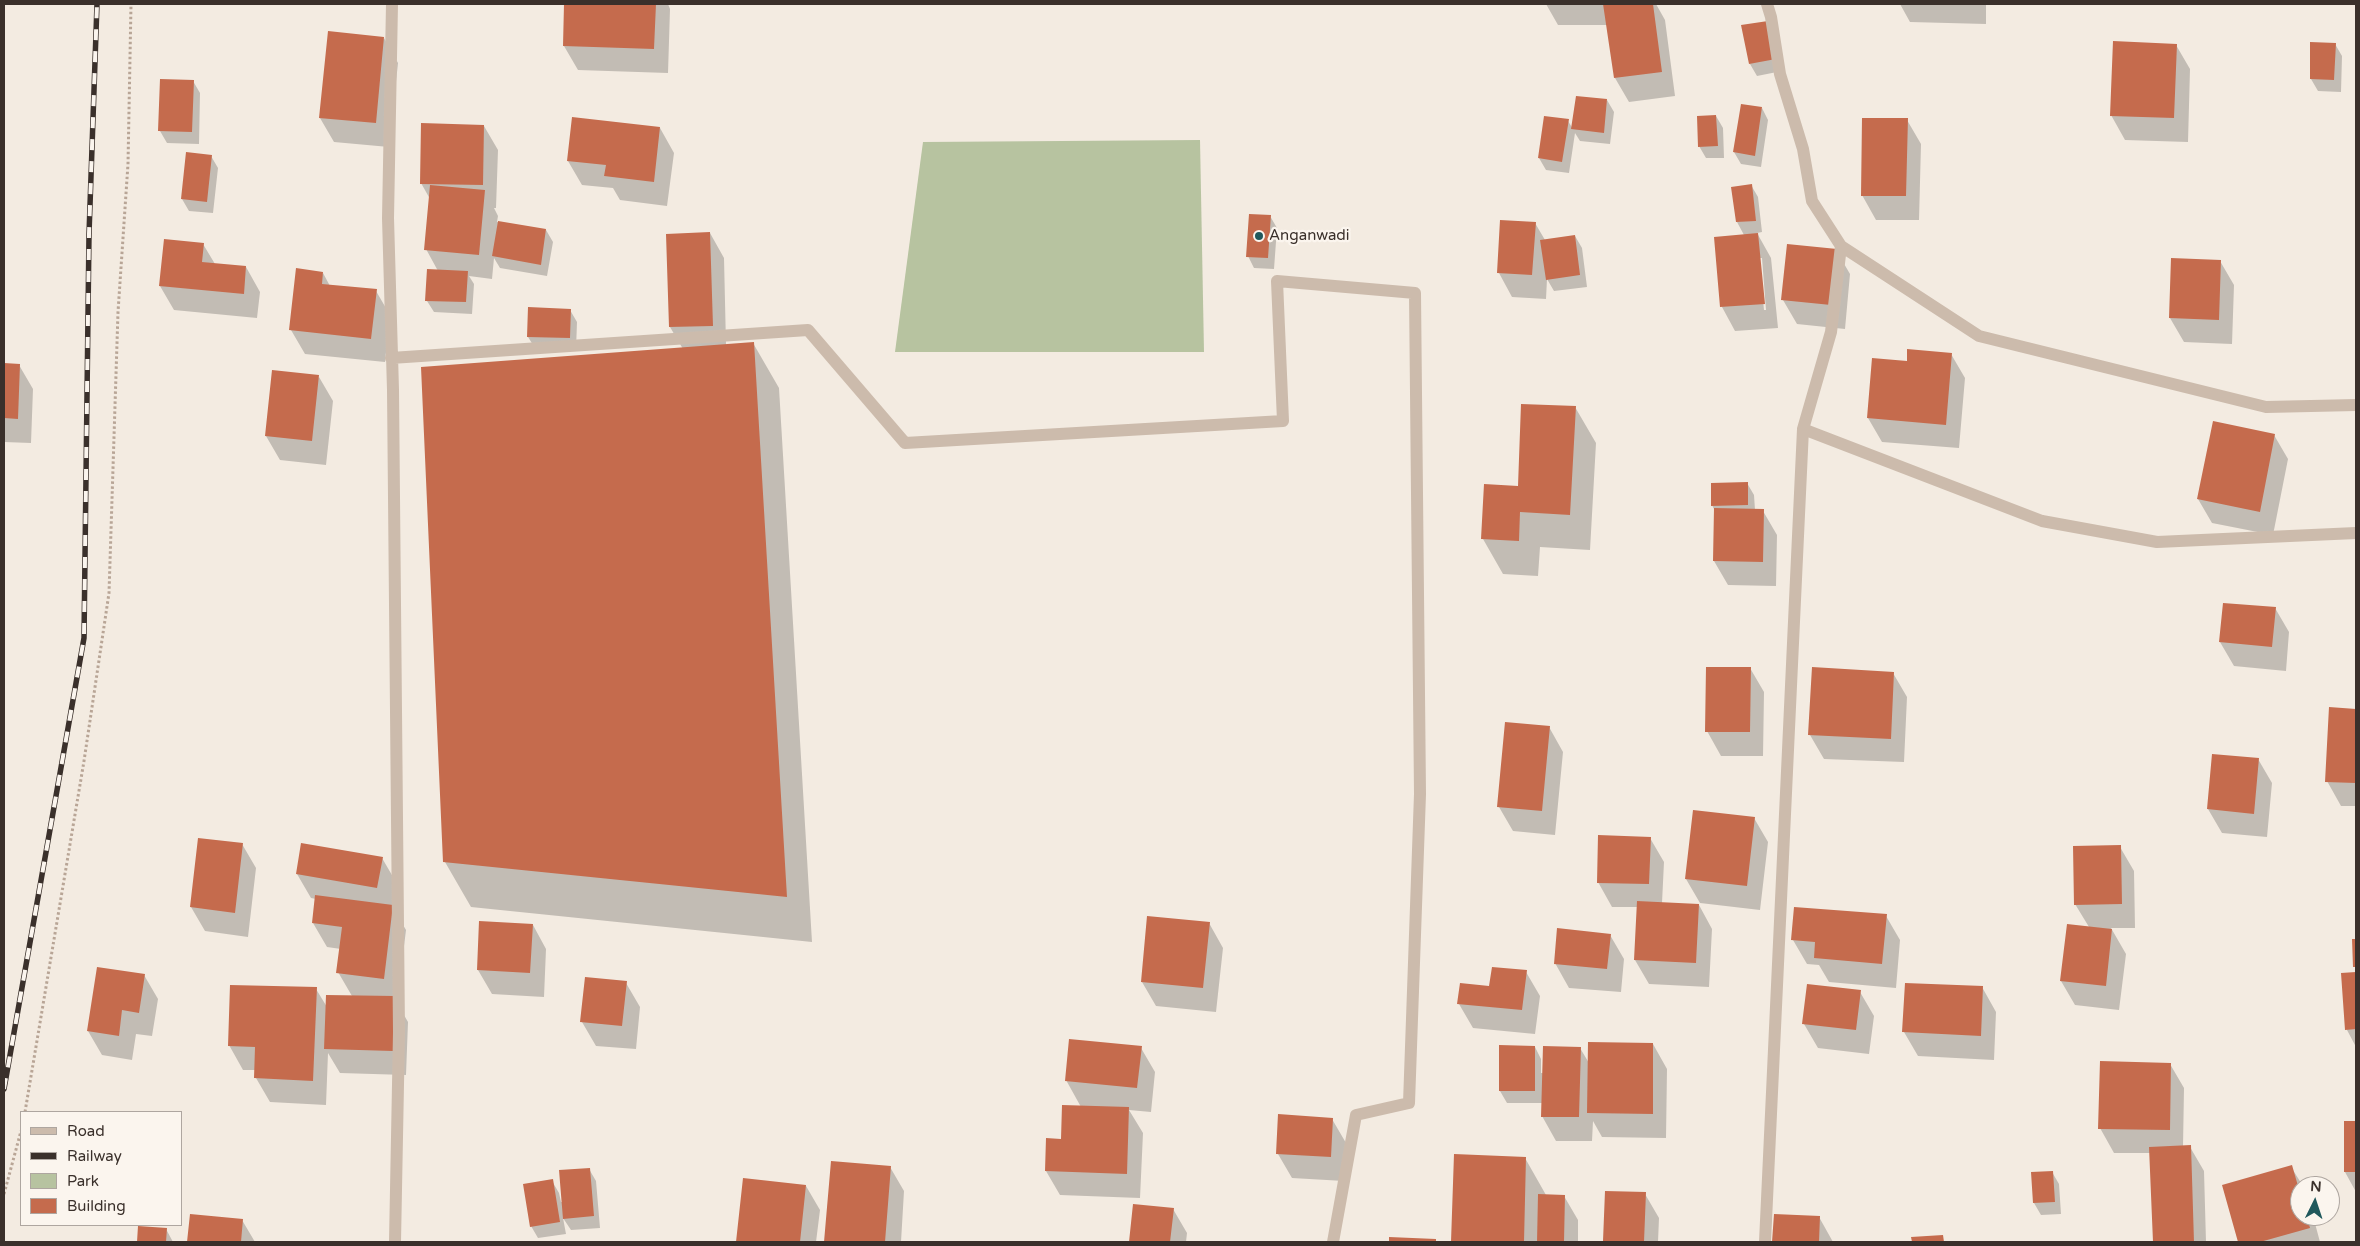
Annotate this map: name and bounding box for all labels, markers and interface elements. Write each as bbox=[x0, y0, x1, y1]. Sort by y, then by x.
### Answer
place label: Anganwadi bbox=[1269, 227, 1350, 245]
marker: Anganwadi bbox=[1253, 230, 1265, 242]
legend bbox=[20, 1111, 182, 1226]
text: Road bbox=[67, 1122, 105, 1140]
text: Railway bbox=[67, 1147, 122, 1165]
text: Park bbox=[67, 1172, 99, 1190]
north arrow bbox=[2290, 1176, 2340, 1226]
text: N bbox=[2310, 1178, 2322, 1195]
text: Building bbox=[67, 1197, 126, 1215]

